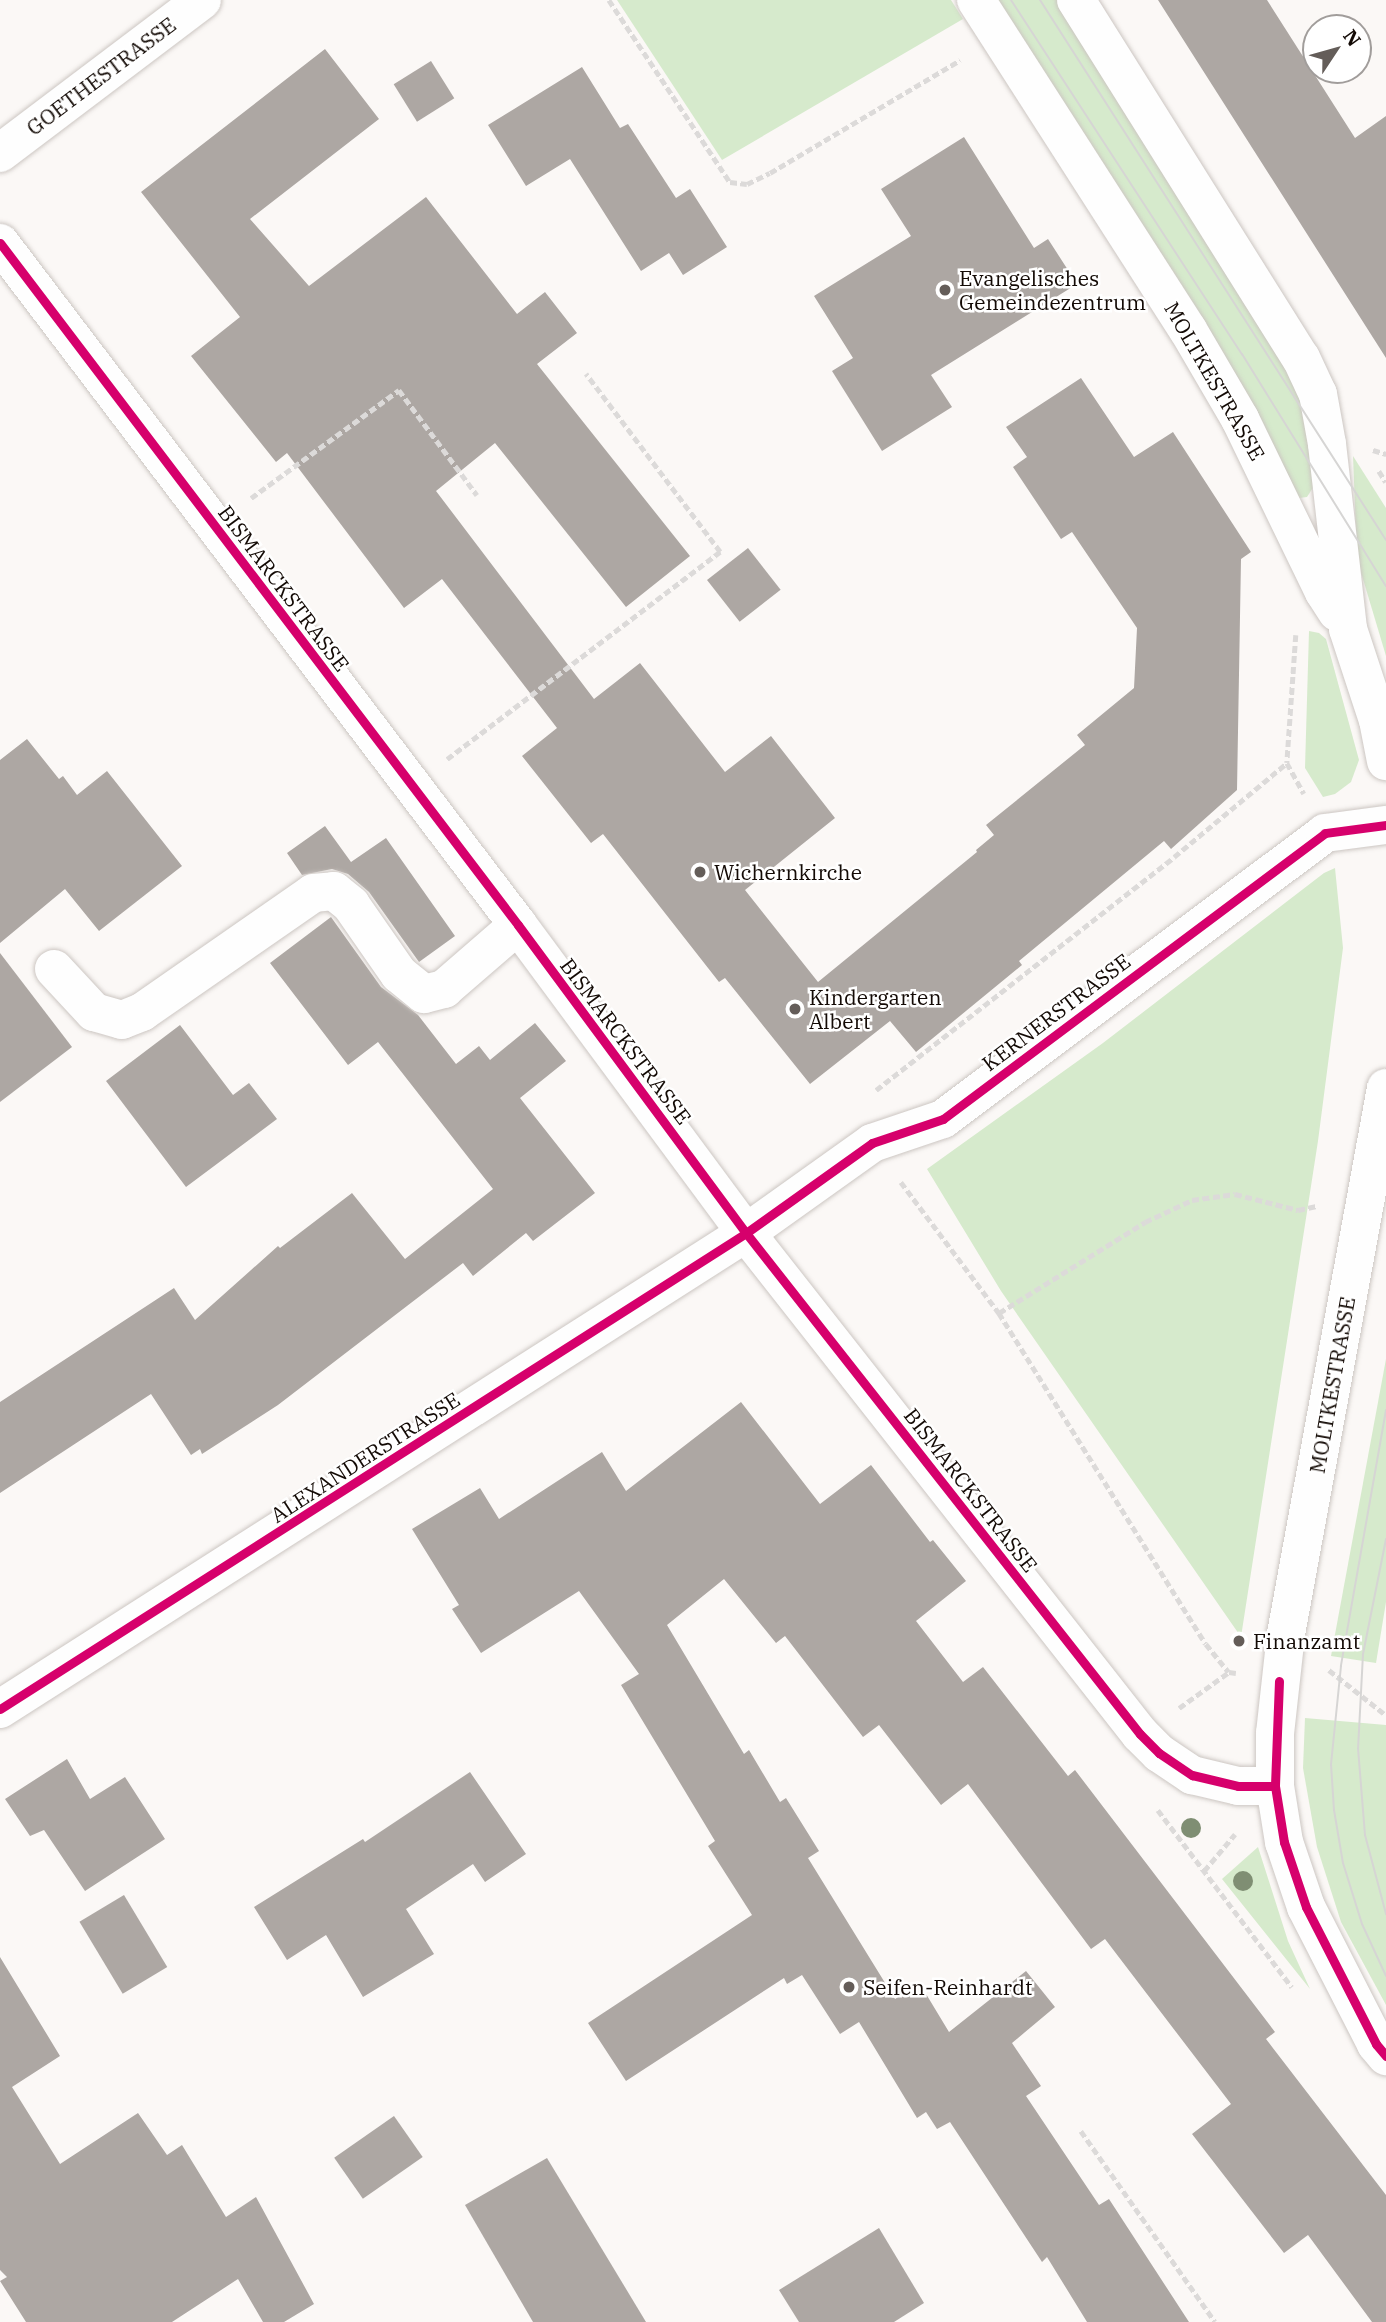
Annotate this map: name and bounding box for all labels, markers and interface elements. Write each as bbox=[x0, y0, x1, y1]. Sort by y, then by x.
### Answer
street label: GOETHESTRASSE bbox=[21, 12, 181, 140]
north arrow bbox=[1302, 14, 1372, 84]
text: N bbox=[1338, 25, 1366, 51]
place label: Evangelisches Gemeindezentrum bbox=[959, 265, 1146, 315]
marker: Evangelisches Gemeindezentrum bbox=[937, 282, 953, 298]
street label: MOLTKESTRASSE bbox=[1159, 297, 1271, 465]
street label: BISMARCKSTRASSE bbox=[213, 500, 355, 676]
place label: Wichernkirche bbox=[714, 859, 862, 885]
marker: Wichernkirche bbox=[692, 864, 708, 880]
street label: KERNERSTRASSE bbox=[977, 948, 1135, 1076]
street label: BISMARCKSTRASSE bbox=[555, 953, 697, 1129]
place label: Kindergarten Albert bbox=[809, 984, 942, 1034]
marker: Kindergarten Albert bbox=[787, 1001, 803, 1017]
street label: MOLTKESTRASSE bbox=[1304, 1295, 1360, 1475]
street label: ALEXANDERSTRASSE bbox=[266, 1386, 464, 1528]
street label: BISMARCKSTRASSE bbox=[899, 1403, 1043, 1577]
place label: Finanzamt bbox=[1253, 1628, 1360, 1654]
marker: Finanzamt bbox=[1231, 1633, 1247, 1649]
place label: Seifen-Reinhardt bbox=[863, 1974, 1032, 2000]
marker: Seifen-Reinhardt bbox=[841, 1979, 857, 1995]

